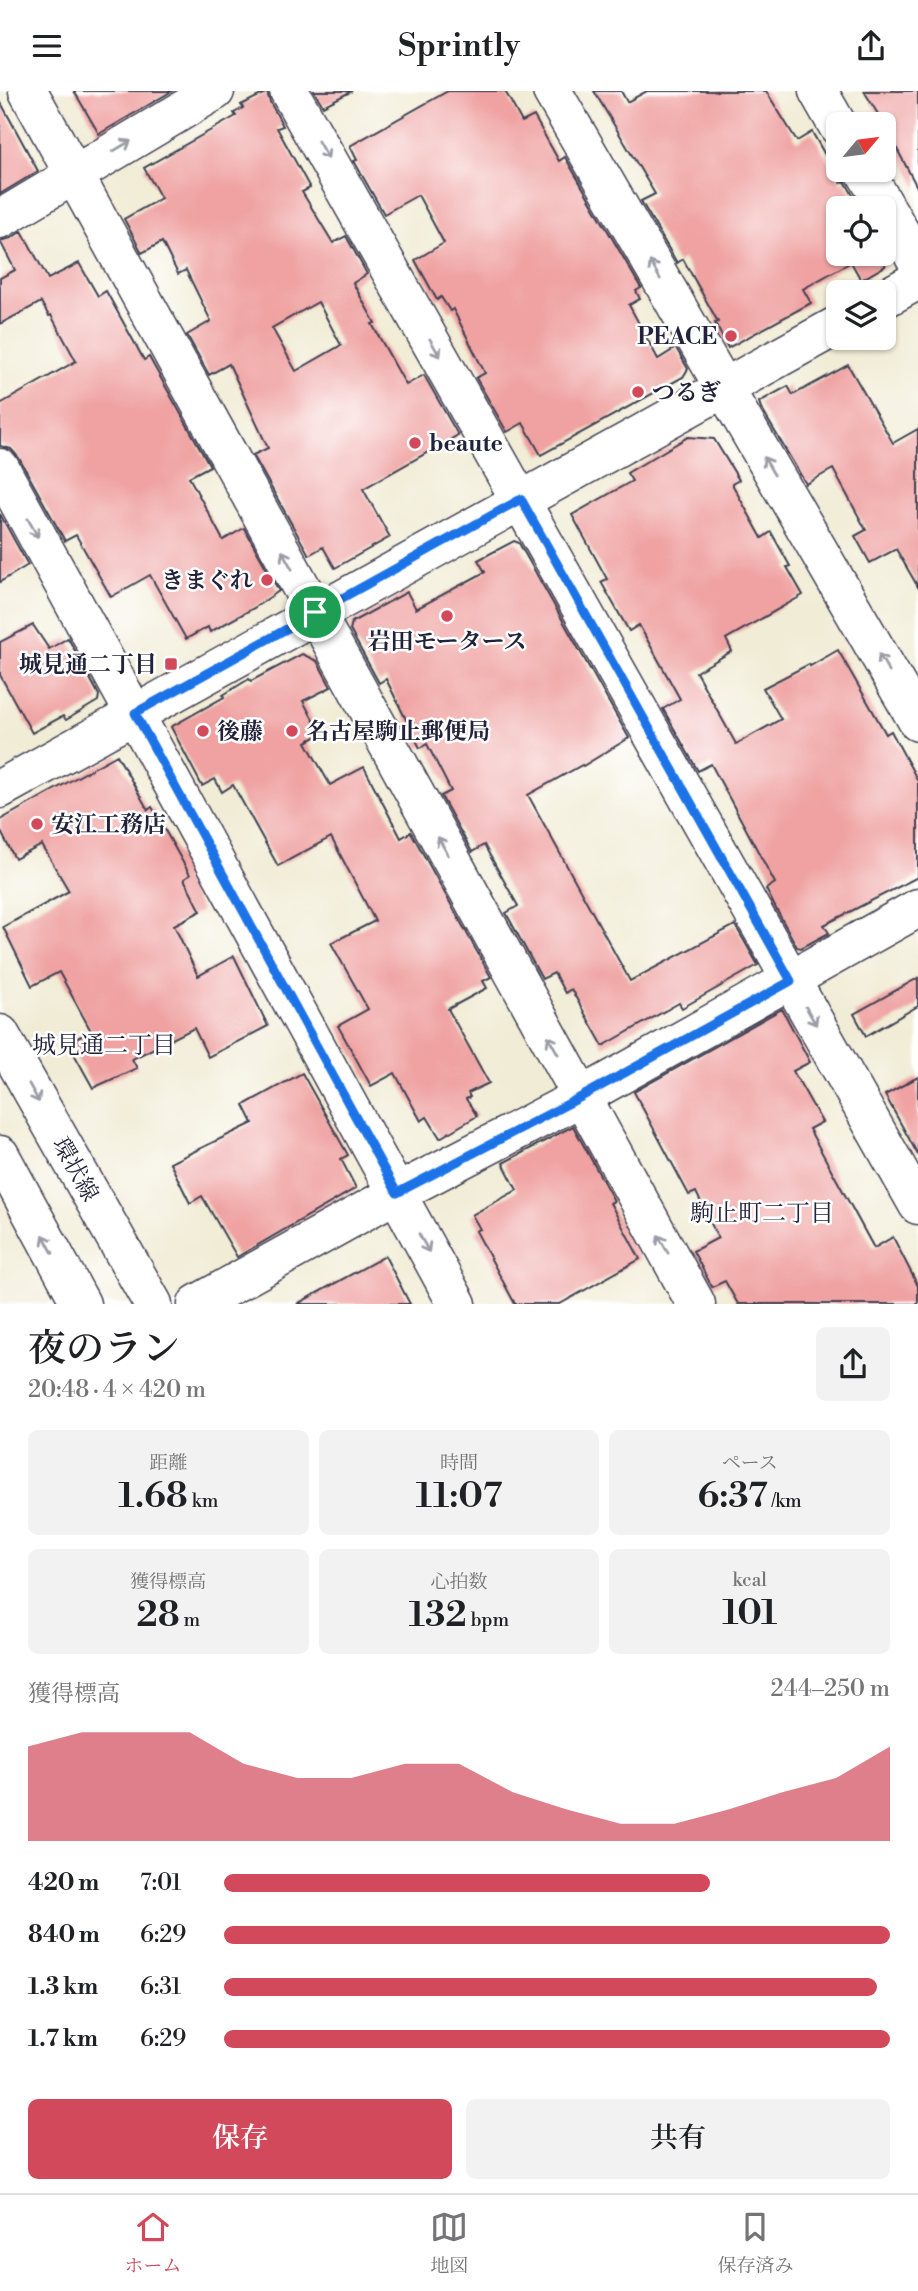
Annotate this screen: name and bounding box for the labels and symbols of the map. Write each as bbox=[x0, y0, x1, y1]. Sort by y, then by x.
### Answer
north arrow bbox=[826, 112, 896, 182]
one-way arrow bbox=[111, 139, 131, 153]
one-way arrow bbox=[316, 140, 330, 160]
one-way arrow bbox=[648, 260, 662, 280]
place label: PEACE bbox=[637, 323, 717, 351]
marker: PEACE bbox=[723, 328, 739, 344]
one-way arrow bbox=[428, 338, 442, 358]
place label: つるぎ bbox=[652, 379, 721, 407]
marker: つるぎ bbox=[630, 384, 646, 400]
place label: beaute bbox=[429, 430, 503, 458]
marker: beaute bbox=[407, 435, 423, 451]
one-way arrow bbox=[762, 457, 776, 477]
one-way arrow bbox=[26, 517, 40, 537]
one-way arrow bbox=[280, 551, 294, 571]
place label: きまぐれ bbox=[161, 567, 253, 595]
marker: きまぐれ bbox=[259, 572, 275, 588]
pin bbox=[285, 582, 345, 642]
marker: 岩田モータース bbox=[439, 608, 455, 624]
place label: 岩田モータース bbox=[368, 628, 526, 656]
place label: 城見通二丁目 bbox=[19, 651, 157, 679]
one-way arrow bbox=[876, 653, 890, 673]
marker: 城見通二丁目 bbox=[163, 656, 179, 672]
place label: 後藤 bbox=[217, 718, 263, 746]
place label: 名古屋駒止郵便局 bbox=[306, 718, 490, 746]
marker: 後藤 bbox=[195, 723, 211, 739]
marker: 名古屋駒止郵便局 bbox=[284, 723, 300, 739]
place label: 安江工務店 bbox=[51, 811, 166, 839]
marker: 安江工務店 bbox=[29, 816, 45, 832]
one-way arrow bbox=[436, 836, 450, 856]
one-way arrow bbox=[804, 1006, 818, 1026]
district label: 城見通二丁目 bbox=[32, 1031, 176, 1061]
one-way arrow bbox=[546, 1035, 559, 1056]
one-way arrow bbox=[28, 1082, 41, 1103]
street label: 環状線 bbox=[46, 1133, 104, 1206]
district label: 駒止町二丁目 bbox=[690, 1199, 834, 1229]
one-way arrow bbox=[418, 1232, 431, 1253]
one-way arrow bbox=[41, 1234, 54, 1255]
one-way arrow bbox=[656, 1235, 670, 1255]

